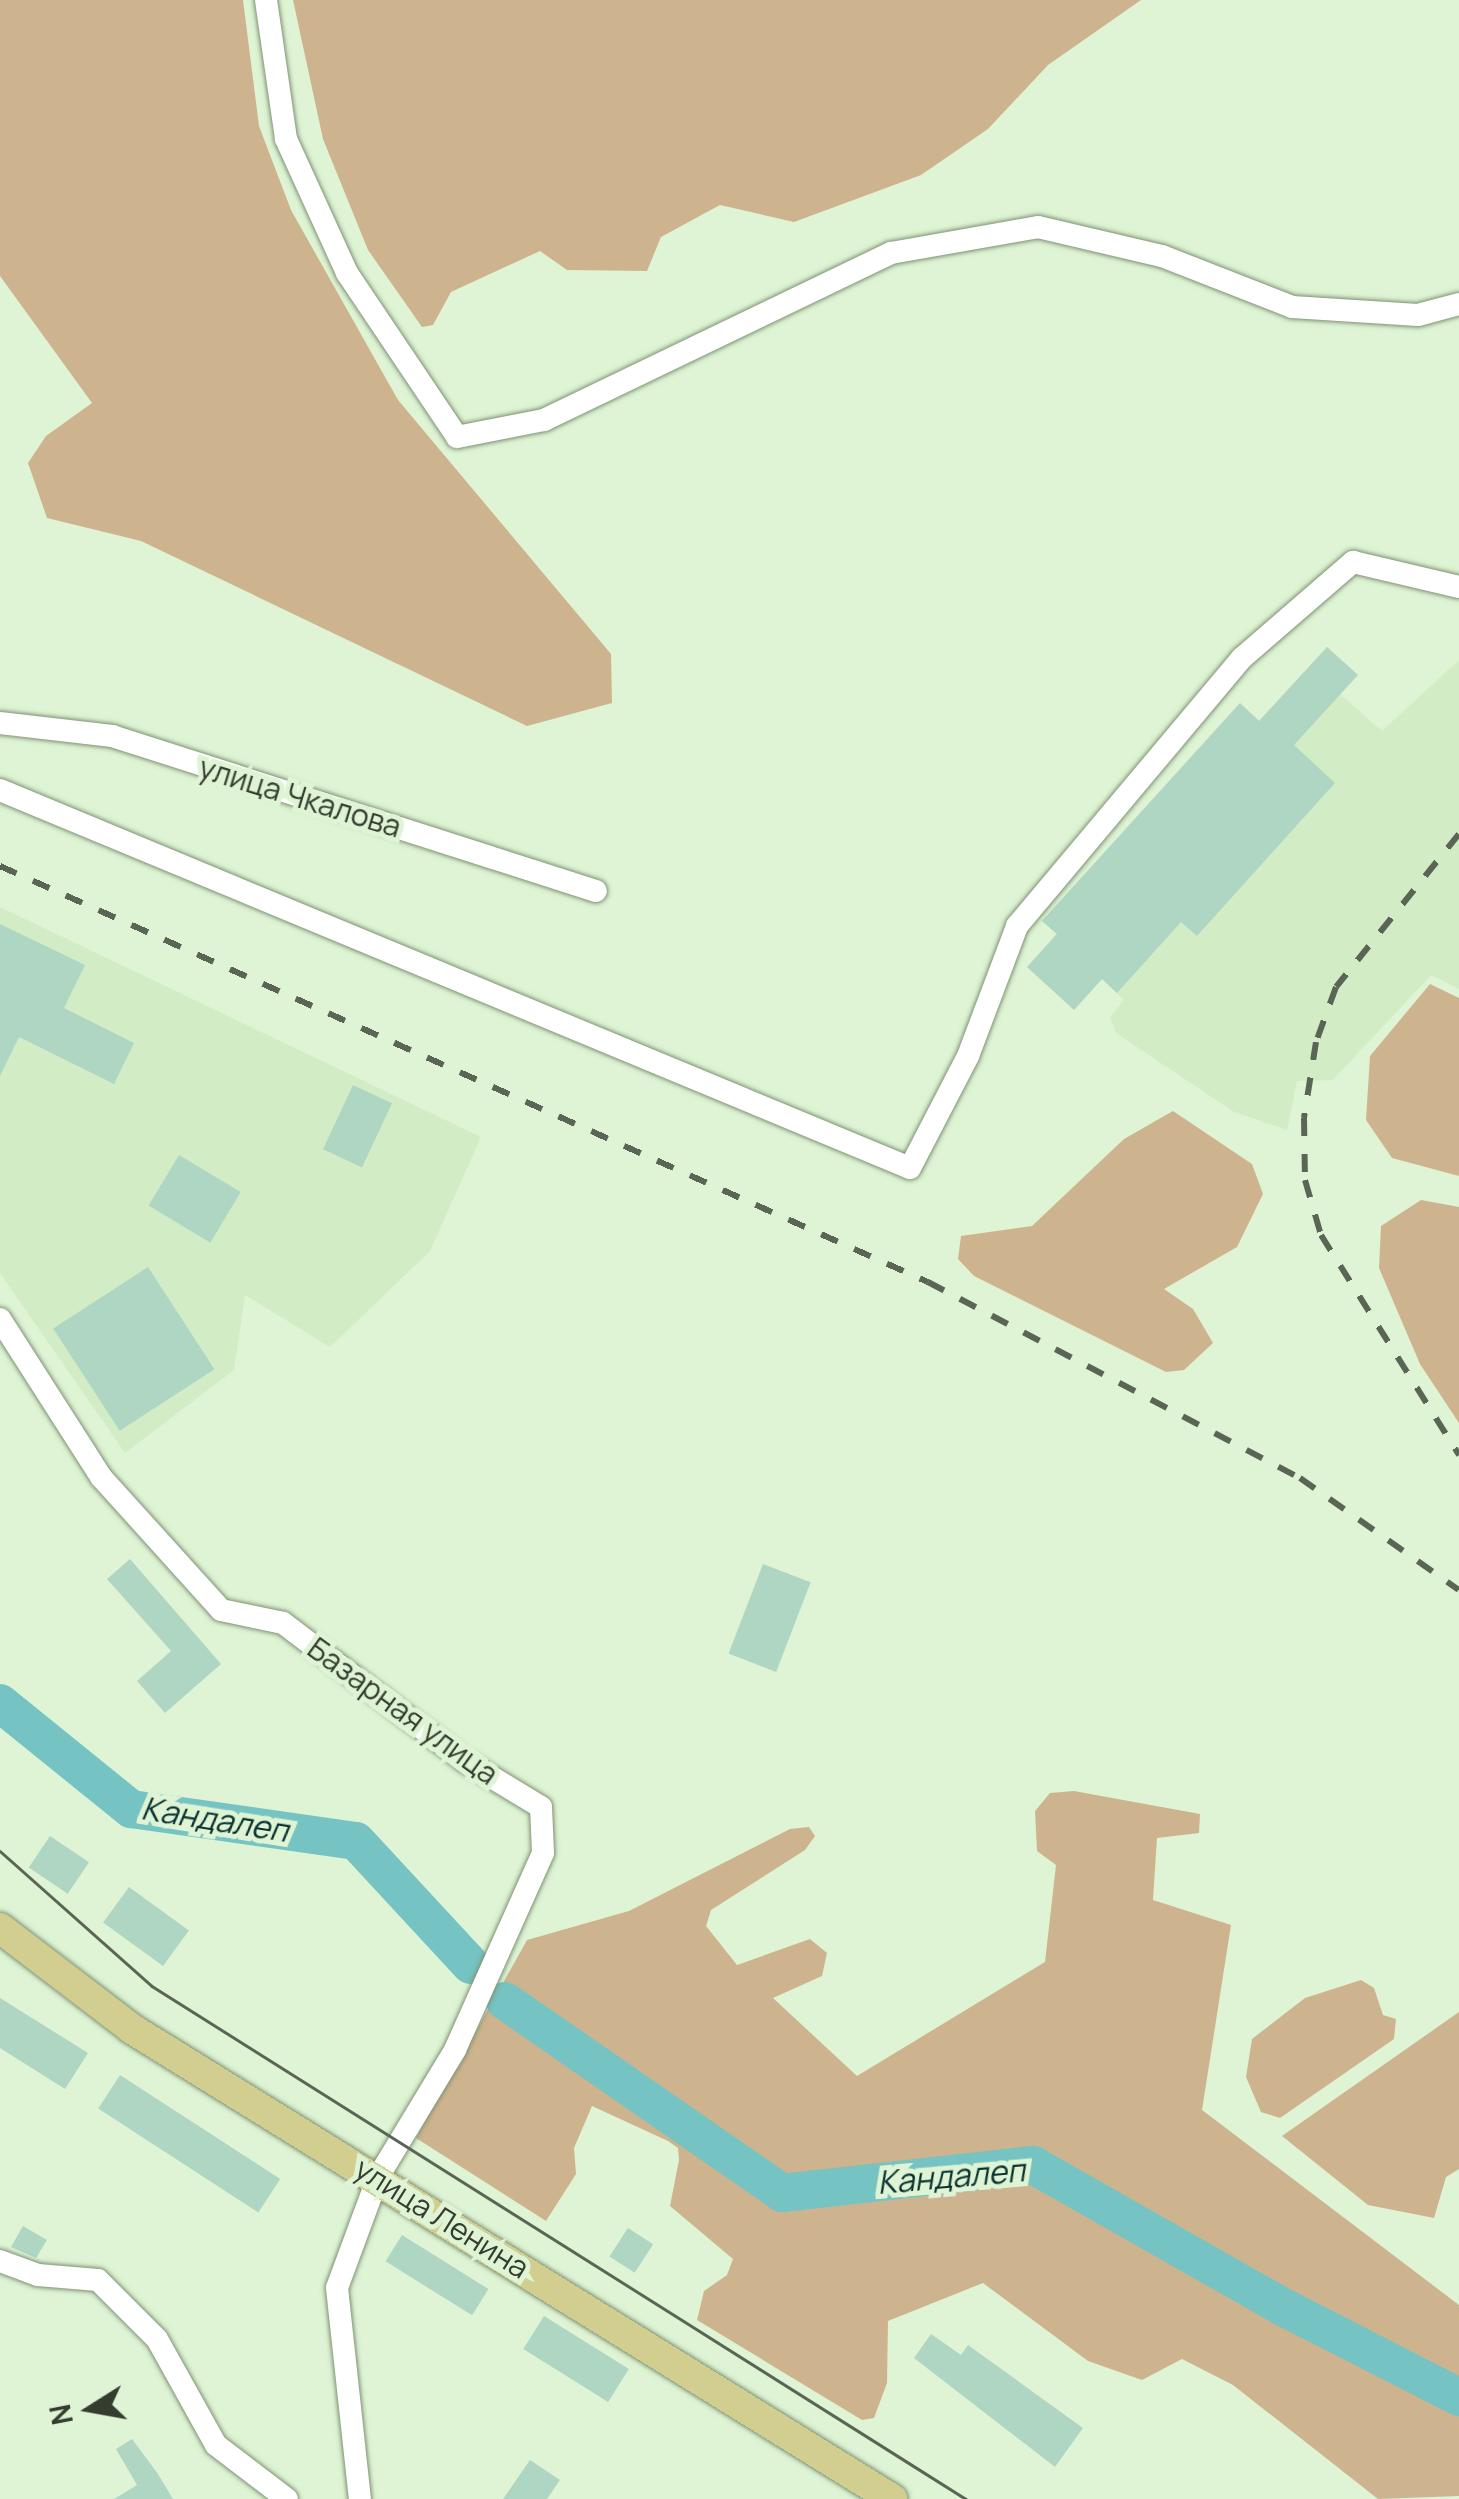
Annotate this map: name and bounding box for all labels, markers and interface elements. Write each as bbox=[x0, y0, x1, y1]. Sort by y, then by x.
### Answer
street label: улица Чкалова bbox=[195, 749, 405, 845]
street label: Базарная улица bbox=[301, 1630, 505, 1792]
water label: Кандалеп bbox=[139, 1788, 291, 1850]
street label: улица Ленина bbox=[348, 2150, 536, 2286]
water label: Кандалеп bbox=[876, 2150, 1026, 2202]
north arrow bbox=[40, 2359, 140, 2459]
text: N bbox=[40, 2401, 81, 2428]

